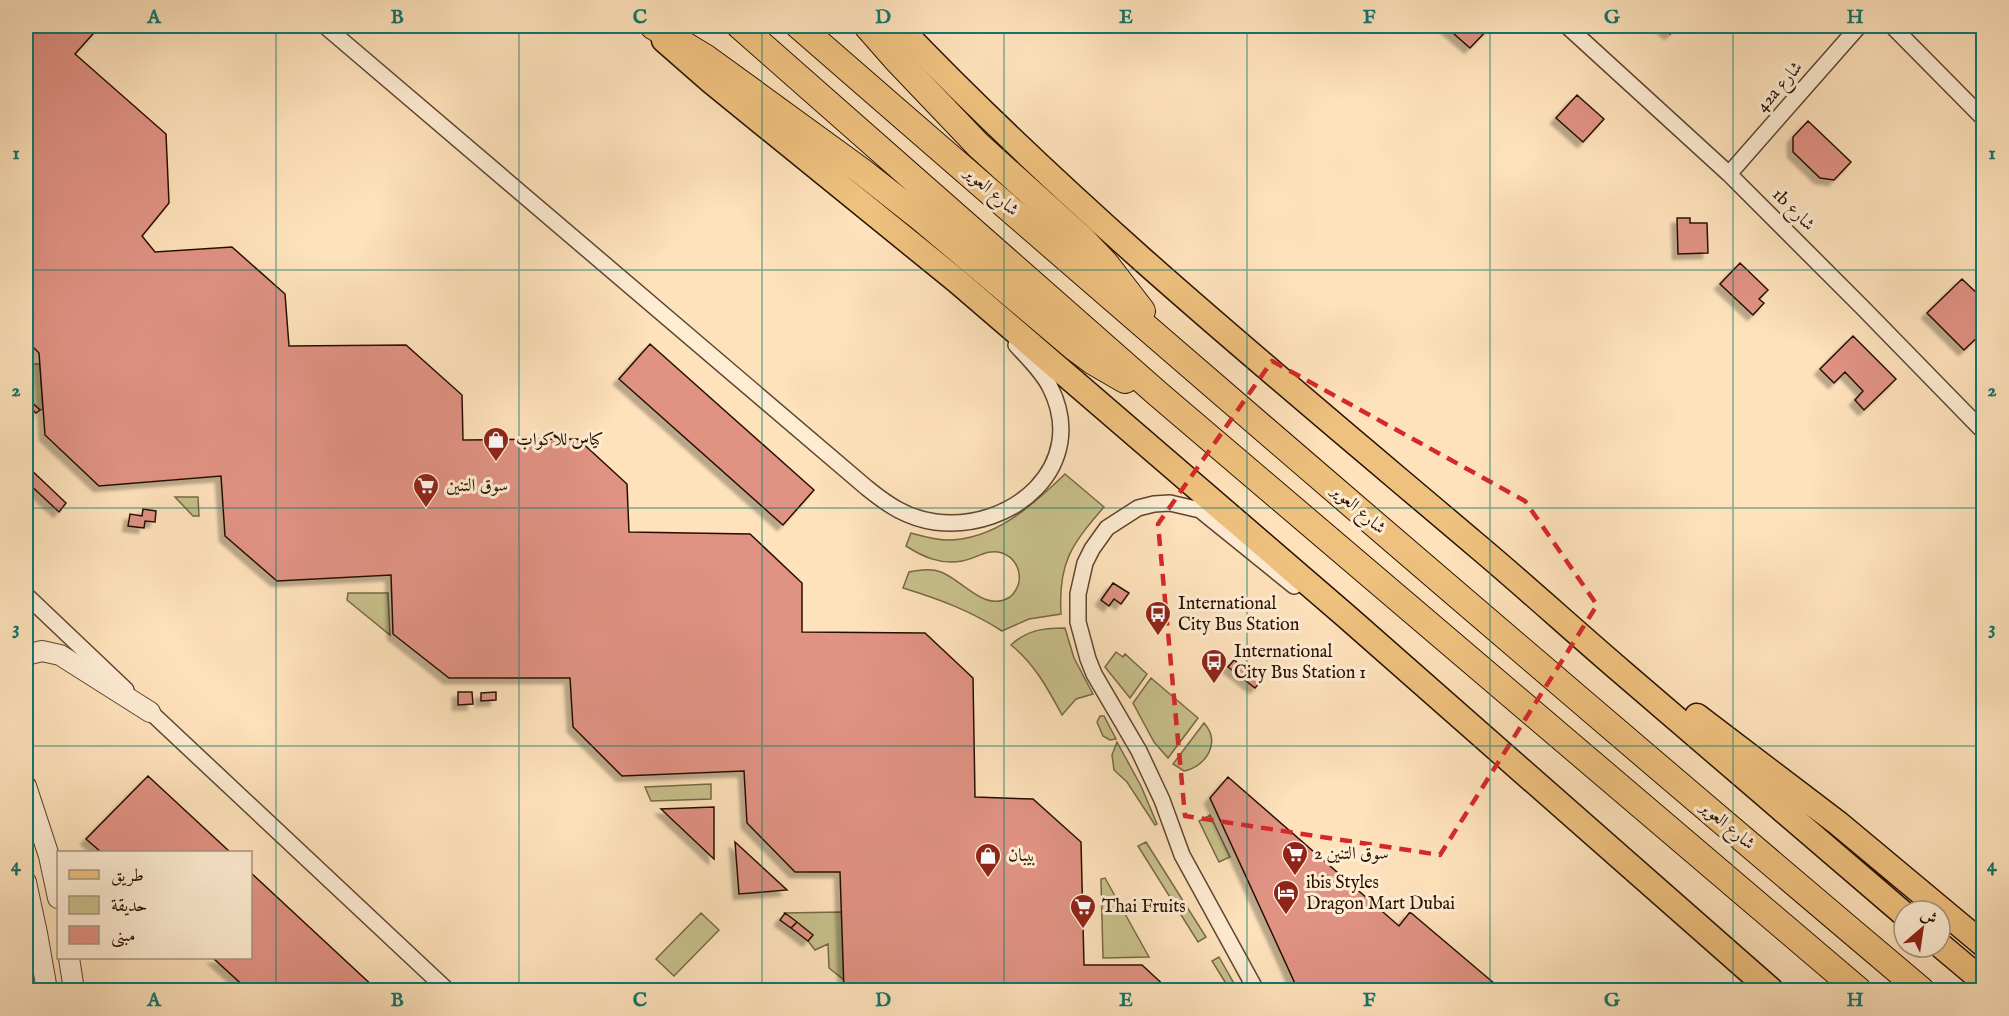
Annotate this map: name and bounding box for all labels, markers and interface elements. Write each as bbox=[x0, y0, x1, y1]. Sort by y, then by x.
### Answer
text: A bbox=[146, 5, 162, 30]
text: B bbox=[390, 5, 404, 30]
text: C bbox=[633, 5, 647, 30]
text: D bbox=[875, 5, 891, 30]
text: E bbox=[1119, 5, 1133, 30]
text: F bbox=[1363, 5, 1376, 30]
text: G bbox=[1604, 5, 1621, 30]
text: H bbox=[1846, 5, 1864, 30]
street label: 42a شارع bbox=[1752, 57, 1810, 119]
text: 1 bbox=[12, 141, 20, 166]
text: 1 bbox=[1988, 141, 1996, 166]
street label: شارع العوير bbox=[956, 161, 1023, 224]
street label: 1b شارع bbox=[1765, 184, 1819, 238]
text: 2 bbox=[11, 378, 21, 403]
text: 2 bbox=[1987, 378, 1997, 403]
shop icon: كياس للاكواب bbox=[481, 425, 511, 463]
place label: كياس للاكواب bbox=[516, 429, 603, 452]
supermarket icon: سوق التنين bbox=[411, 471, 441, 509]
place label: سوق التنين bbox=[446, 475, 508, 498]
street label: شارع العوير bbox=[1323, 479, 1390, 542]
place label: International City Bus Station bbox=[1178, 593, 1300, 637]
bus stop icon: International City Bus Station bbox=[1143, 599, 1173, 637]
text: 3 bbox=[12, 616, 20, 641]
text: 3 bbox=[1988, 616, 1996, 641]
place label: International City Bus Station 1 bbox=[1234, 641, 1366, 685]
bus stop icon: International City Bus Station 1 bbox=[1199, 647, 1229, 685]
street label: شارع العوير bbox=[1692, 795, 1759, 857]
supermarket icon: سوق التنين 2 bbox=[1280, 839, 1310, 877]
shop icon: بيبان bbox=[973, 841, 1003, 879]
place label: سوق التنين 2 bbox=[1314, 843, 1389, 866]
place label: بيبان bbox=[1008, 845, 1035, 868]
legend bbox=[57, 851, 252, 959]
text: 4 bbox=[11, 853, 22, 878]
text: 4 bbox=[1987, 853, 1998, 878]
text: طريق bbox=[111, 865, 144, 888]
place label: ibis Styles Dragon Mart Dubai bbox=[1306, 872, 1455, 916]
hotel icon: ibis Styles Dragon Mart Dubai bbox=[1271, 878, 1301, 916]
supermarket icon: Thai Fruits bbox=[1068, 892, 1098, 930]
text: حديقة bbox=[111, 895, 147, 918]
place label: Thai Fruits bbox=[1102, 896, 1186, 919]
north arrow bbox=[1892, 899, 1952, 959]
text: ش bbox=[1917, 905, 1940, 930]
text: مبنى bbox=[111, 925, 136, 948]
text: A bbox=[146, 988, 162, 1013]
text: B bbox=[390, 988, 404, 1013]
text: C bbox=[633, 988, 647, 1013]
text: D bbox=[875, 988, 891, 1013]
text: E bbox=[1119, 988, 1133, 1013]
text: F bbox=[1363, 988, 1376, 1013]
text: G bbox=[1604, 988, 1621, 1013]
text: H bbox=[1846, 988, 1864, 1013]

